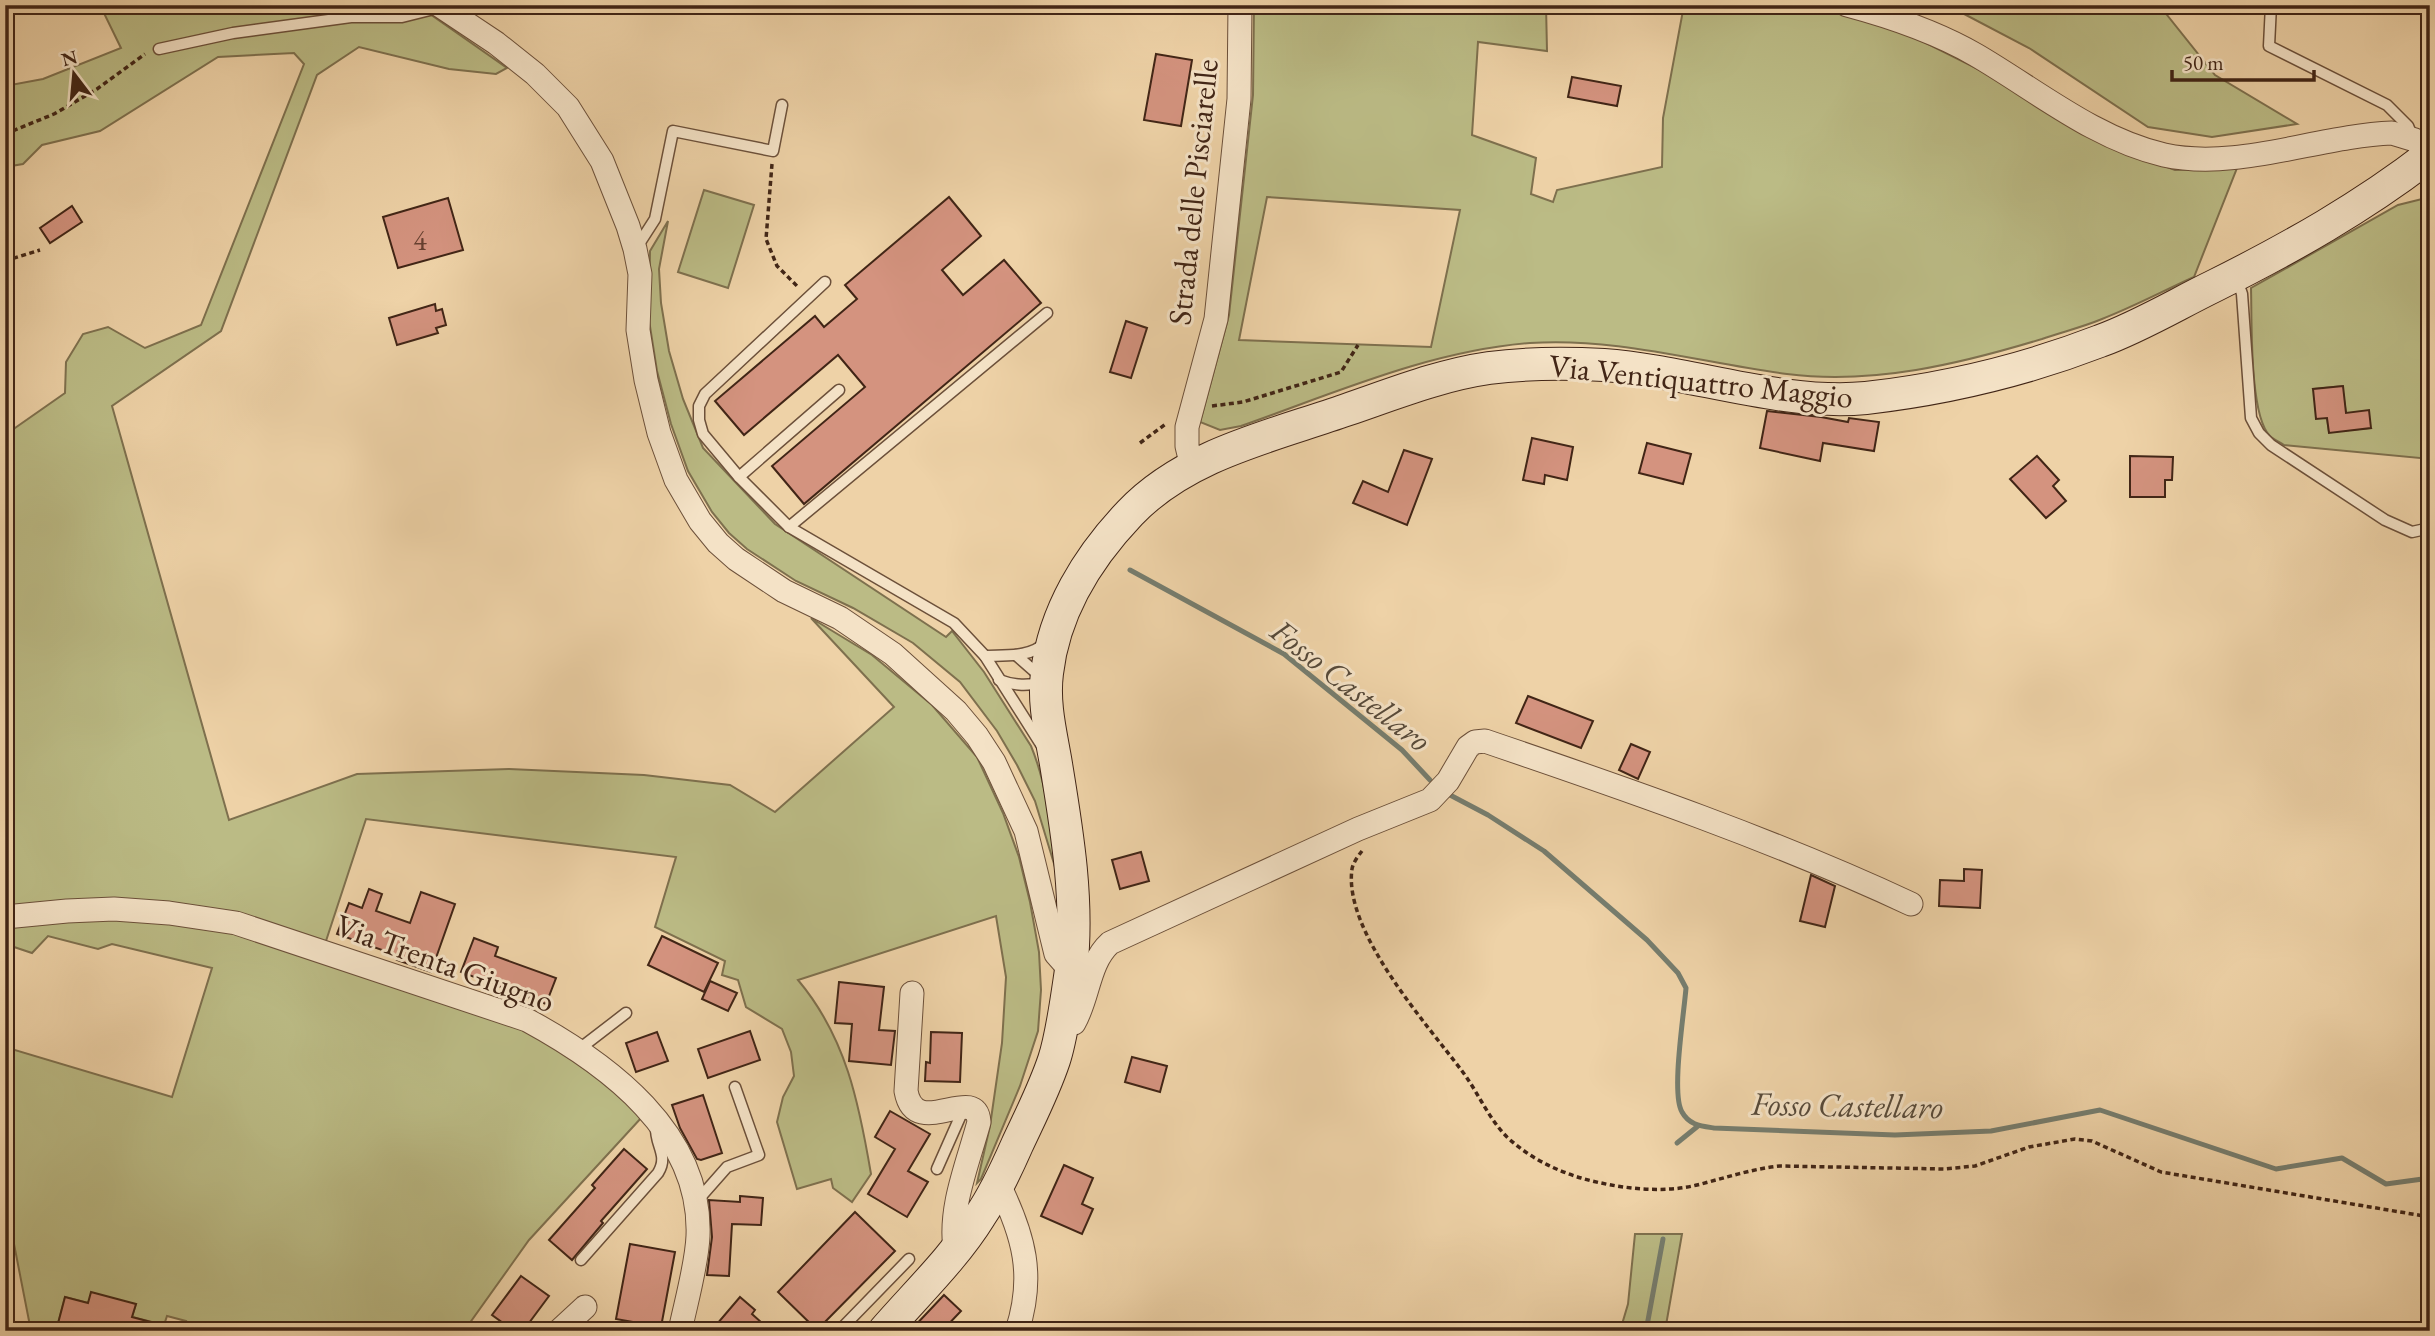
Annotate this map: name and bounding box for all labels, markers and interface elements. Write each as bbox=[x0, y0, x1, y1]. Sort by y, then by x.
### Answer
north arrow bbox=[38, 38, 108, 108]
scale bar bbox=[2172, 38, 2314, 82]
text: N bbox=[59, 44, 81, 72]
text: 50 m bbox=[2183, 49, 2224, 76]
street label: Strada delle Pisciarelle bbox=[1158, 57, 1228, 327]
house number: 4 bbox=[413, 222, 427, 258]
street label: Via Ventiquattro Maggio bbox=[1547, 344, 1855, 418]
water label: Fosso Castellaro bbox=[1261, 608, 1440, 761]
street label: Via Trenta Giugno bbox=[330, 904, 560, 1022]
water label: Fosso Castellaro bbox=[1750, 1082, 1943, 1128]

